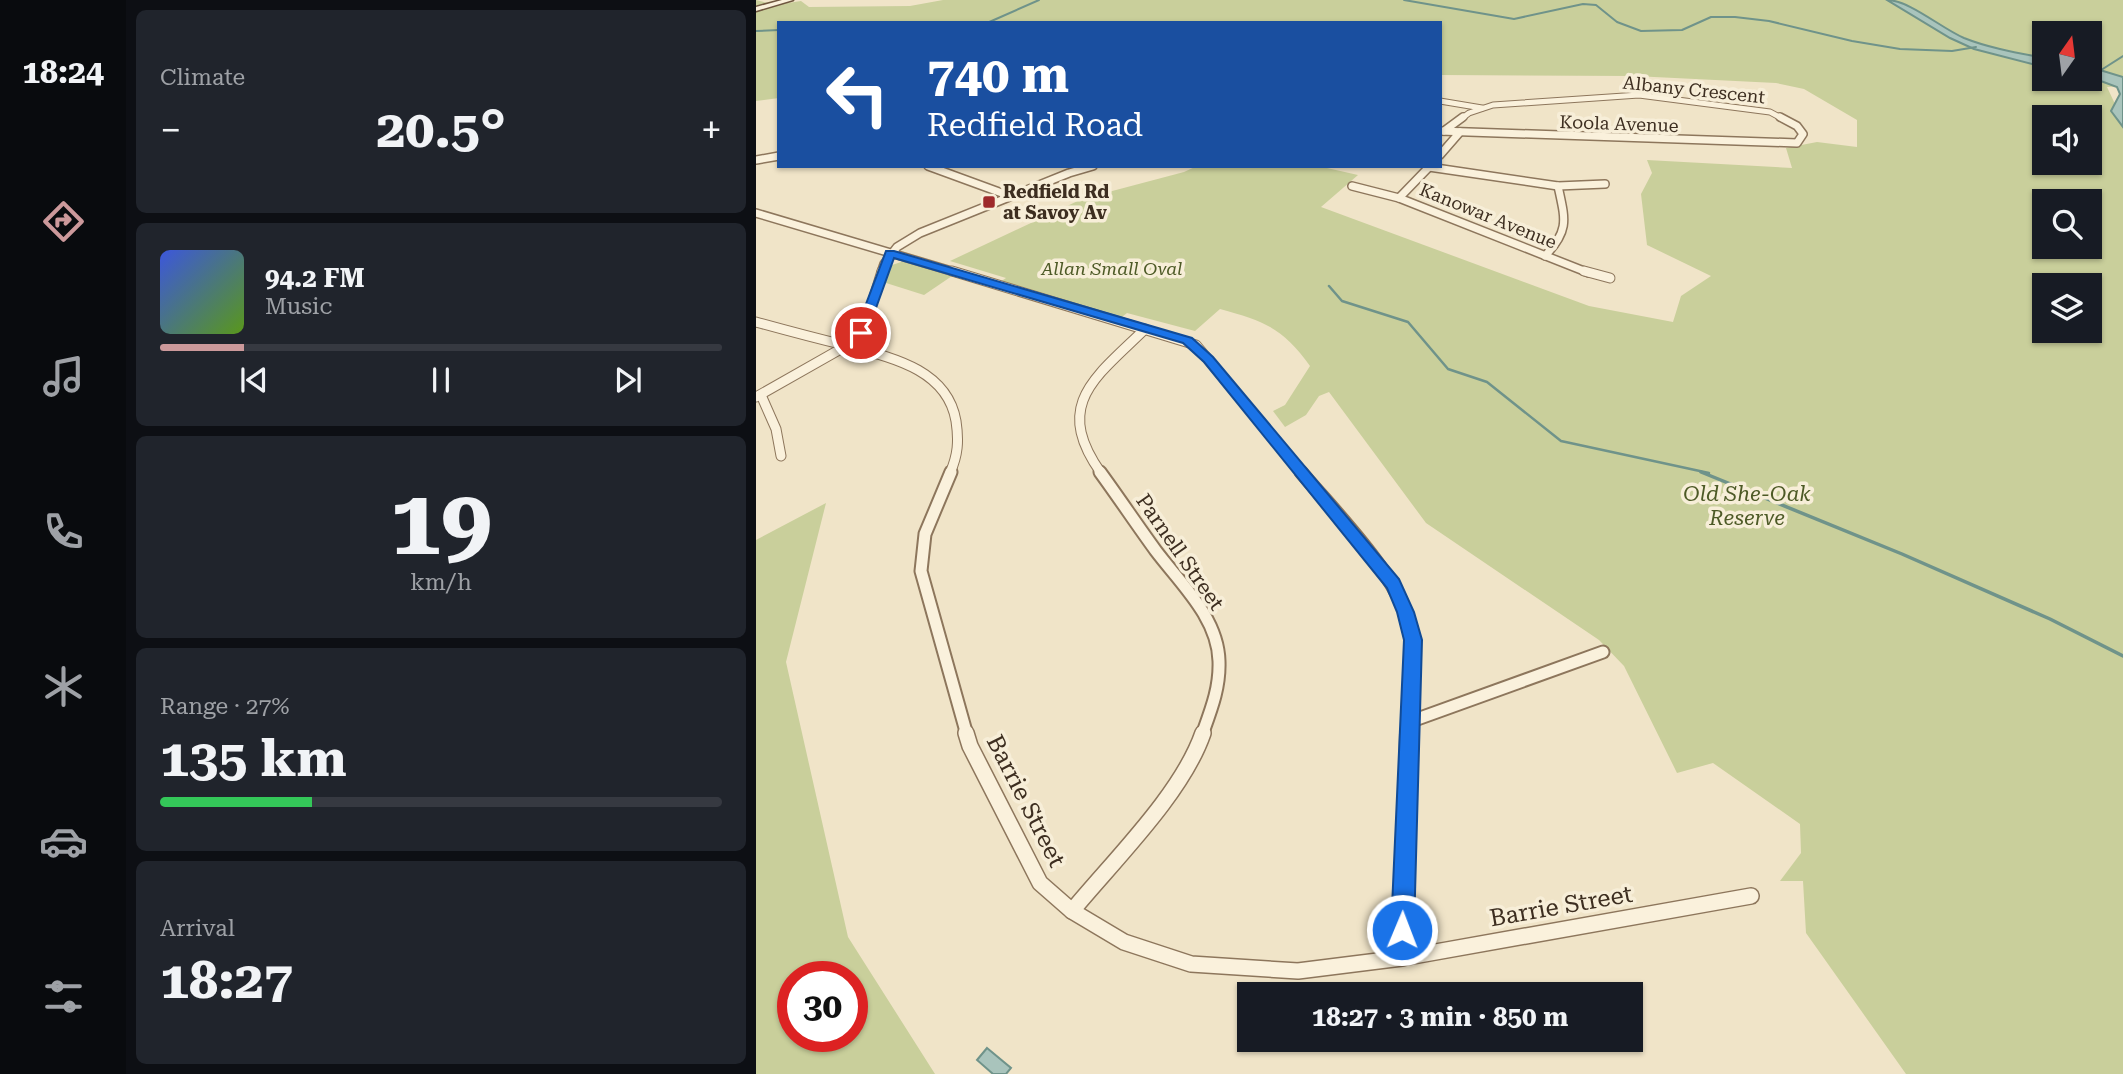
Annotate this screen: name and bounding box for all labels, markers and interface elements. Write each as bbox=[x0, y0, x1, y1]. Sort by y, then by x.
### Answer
north arrow bbox=[2032, 21, 2102, 91]
map controls bbox=[2032, 21, 2102, 343]
text: 740 m bbox=[927, 47, 1069, 104]
icon: left bbox=[812, 49, 903, 140]
text: 18:24 bbox=[22, 53, 104, 91]
text: Climate bbox=[160, 64, 245, 91]
street label: Albany Crescent bbox=[1622, 72, 1767, 107]
text: 20.5° bbox=[376, 99, 506, 160]
button: sound bbox=[2032, 105, 2102, 175]
text: Redfield Road bbox=[927, 106, 1143, 144]
text: − bbox=[160, 108, 181, 152]
text: + bbox=[701, 108, 722, 152]
street label: Koola Avenue bbox=[1559, 111, 1679, 136]
street label: Kanowar Avenue bbox=[1417, 179, 1560, 253]
place label: Redfield Rd at Savoy Av bbox=[1003, 181, 1109, 223]
button: search bbox=[2032, 189, 2102, 259]
marker: Redfield Rd at Savoy Av bbox=[981, 194, 997, 210]
icon: directions bbox=[39, 197, 88, 246]
park label: Allan Small Oval bbox=[1041, 258, 1182, 279]
text: 94.2 FM bbox=[265, 263, 365, 293]
button: layers bbox=[2032, 273, 2102, 343]
text: Music bbox=[265, 293, 332, 320]
pin bbox=[831, 303, 891, 363]
icon: arrive bbox=[842, 314, 880, 352]
icon: music bbox=[39, 352, 88, 401]
icon: previous bbox=[235, 361, 273, 399]
icon: pause bbox=[422, 361, 460, 399]
icon: next bbox=[609, 361, 647, 399]
text: 19 bbox=[390, 470, 492, 576]
park label: Old She-Oak Reserve bbox=[1683, 482, 1811, 530]
street label: Parnell Street bbox=[1131, 489, 1229, 615]
icon: phone bbox=[39, 507, 88, 556]
text: km/h bbox=[410, 569, 472, 596]
icon: climate bbox=[39, 662, 88, 711]
text: Range · 27% bbox=[160, 693, 289, 720]
text: 135 km bbox=[160, 728, 347, 789]
street label: Barrie Street bbox=[981, 730, 1071, 872]
icon: car bbox=[39, 817, 88, 866]
street label: Barrie Street bbox=[1487, 880, 1635, 932]
position arrow bbox=[1365, 893, 1439, 967]
text: Arrival bbox=[160, 915, 235, 942]
text: 18:27 bbox=[160, 950, 293, 1011]
speed limit sign: 30 bbox=[777, 961, 868, 1052]
icon: filters bbox=[39, 972, 88, 1021]
text: 18:27 · 3 min · 850 m bbox=[1312, 1002, 1568, 1032]

